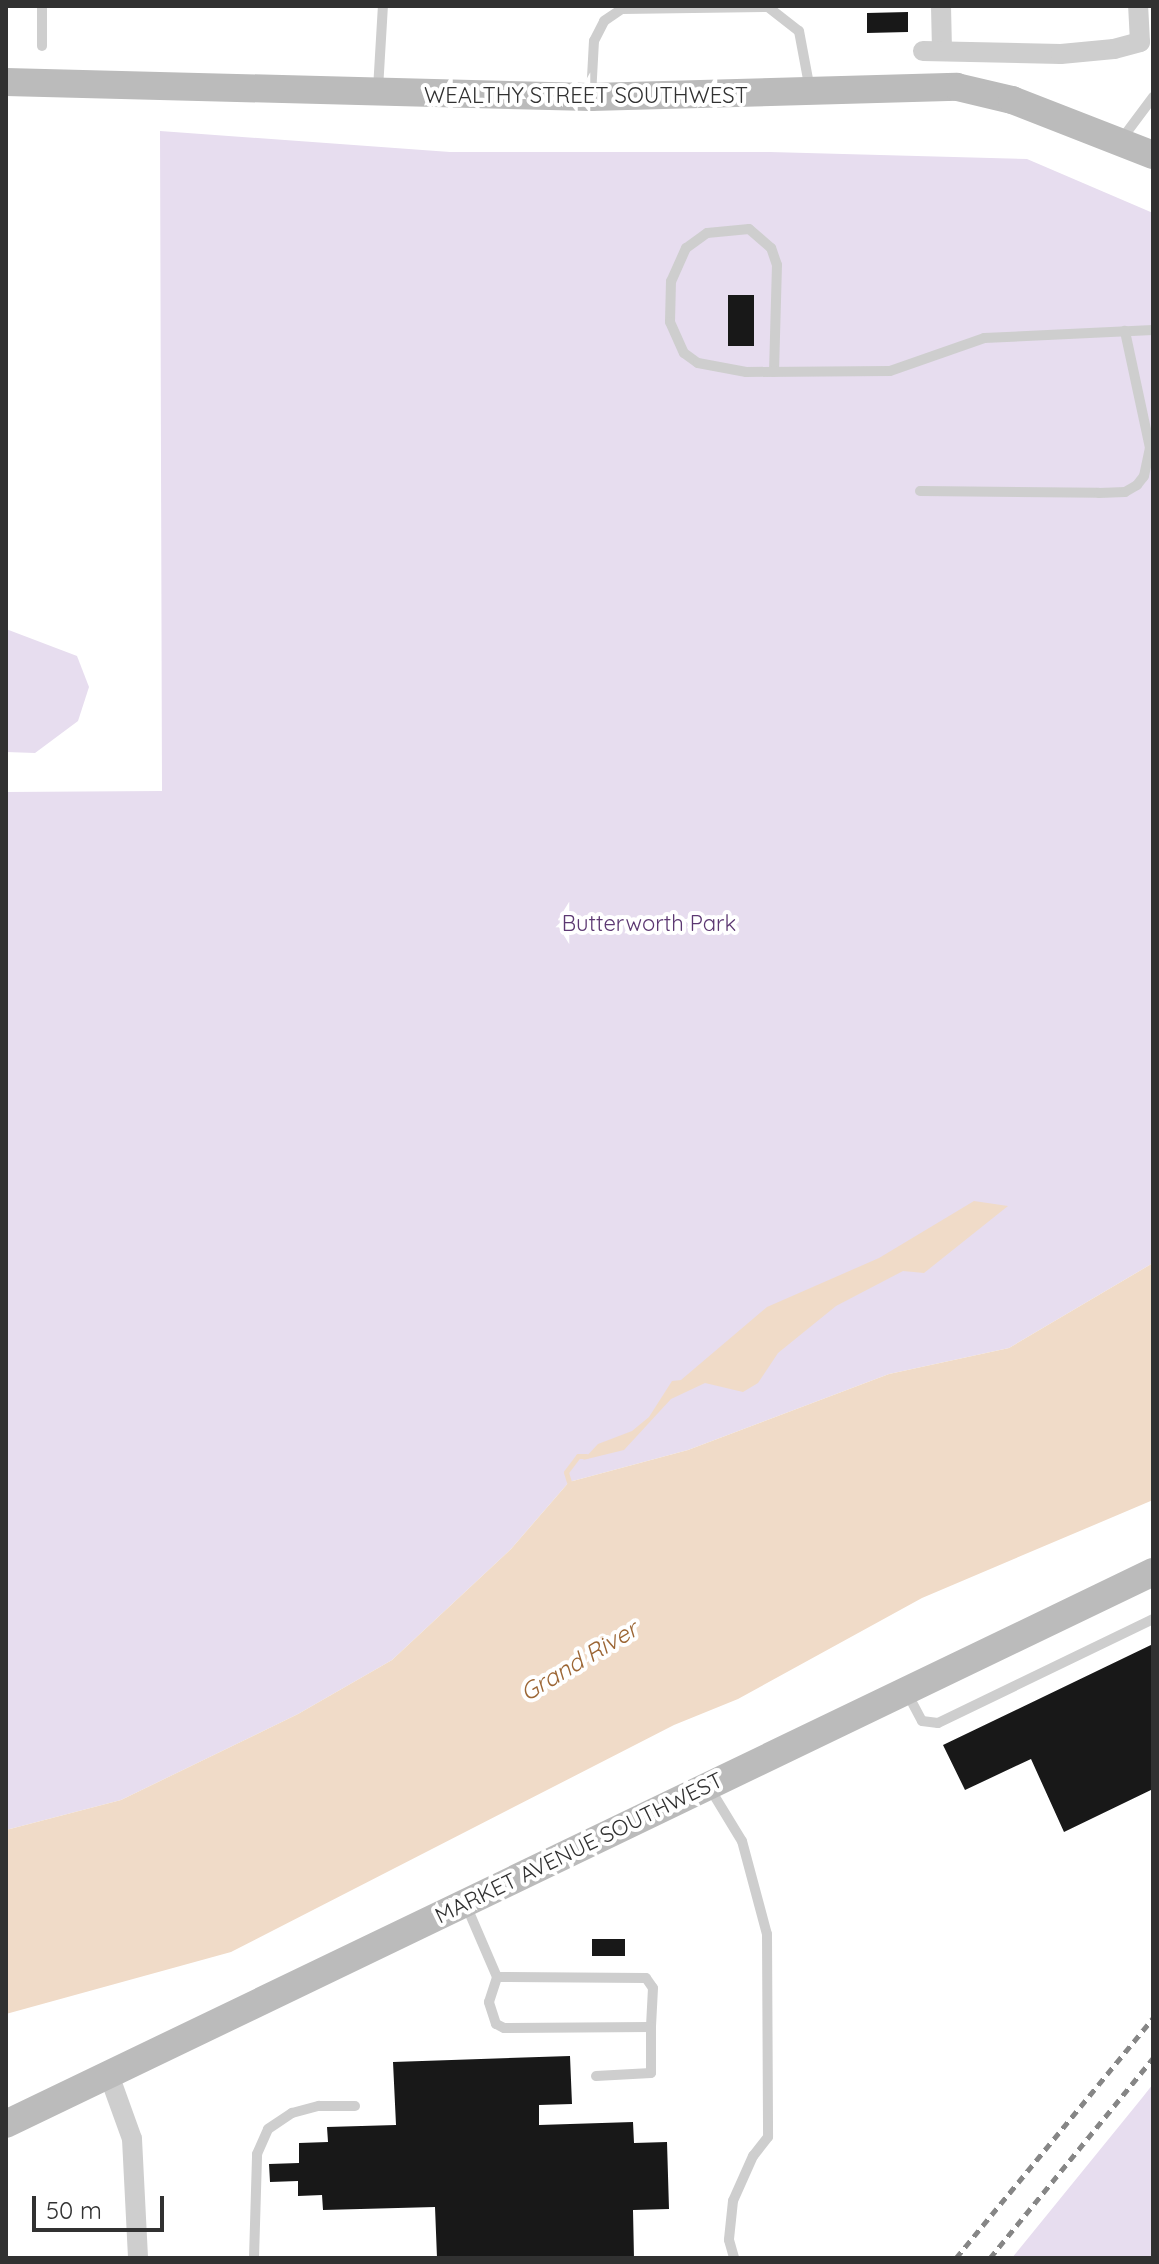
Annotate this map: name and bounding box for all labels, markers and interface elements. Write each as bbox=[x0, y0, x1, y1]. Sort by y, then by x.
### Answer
street label: WEALTHY STREET SOUTHWEST bbox=[424, 83, 748, 109]
park label: Butterworth Park bbox=[562, 911, 736, 937]
water label: Grand River bbox=[515, 1615, 643, 1707]
street label: MARKET AVENUE SOUTHWEST bbox=[431, 1767, 727, 1929]
scale bar bbox=[36, 2180, 168, 2230]
text: 50 m bbox=[46, 2195, 102, 2225]

